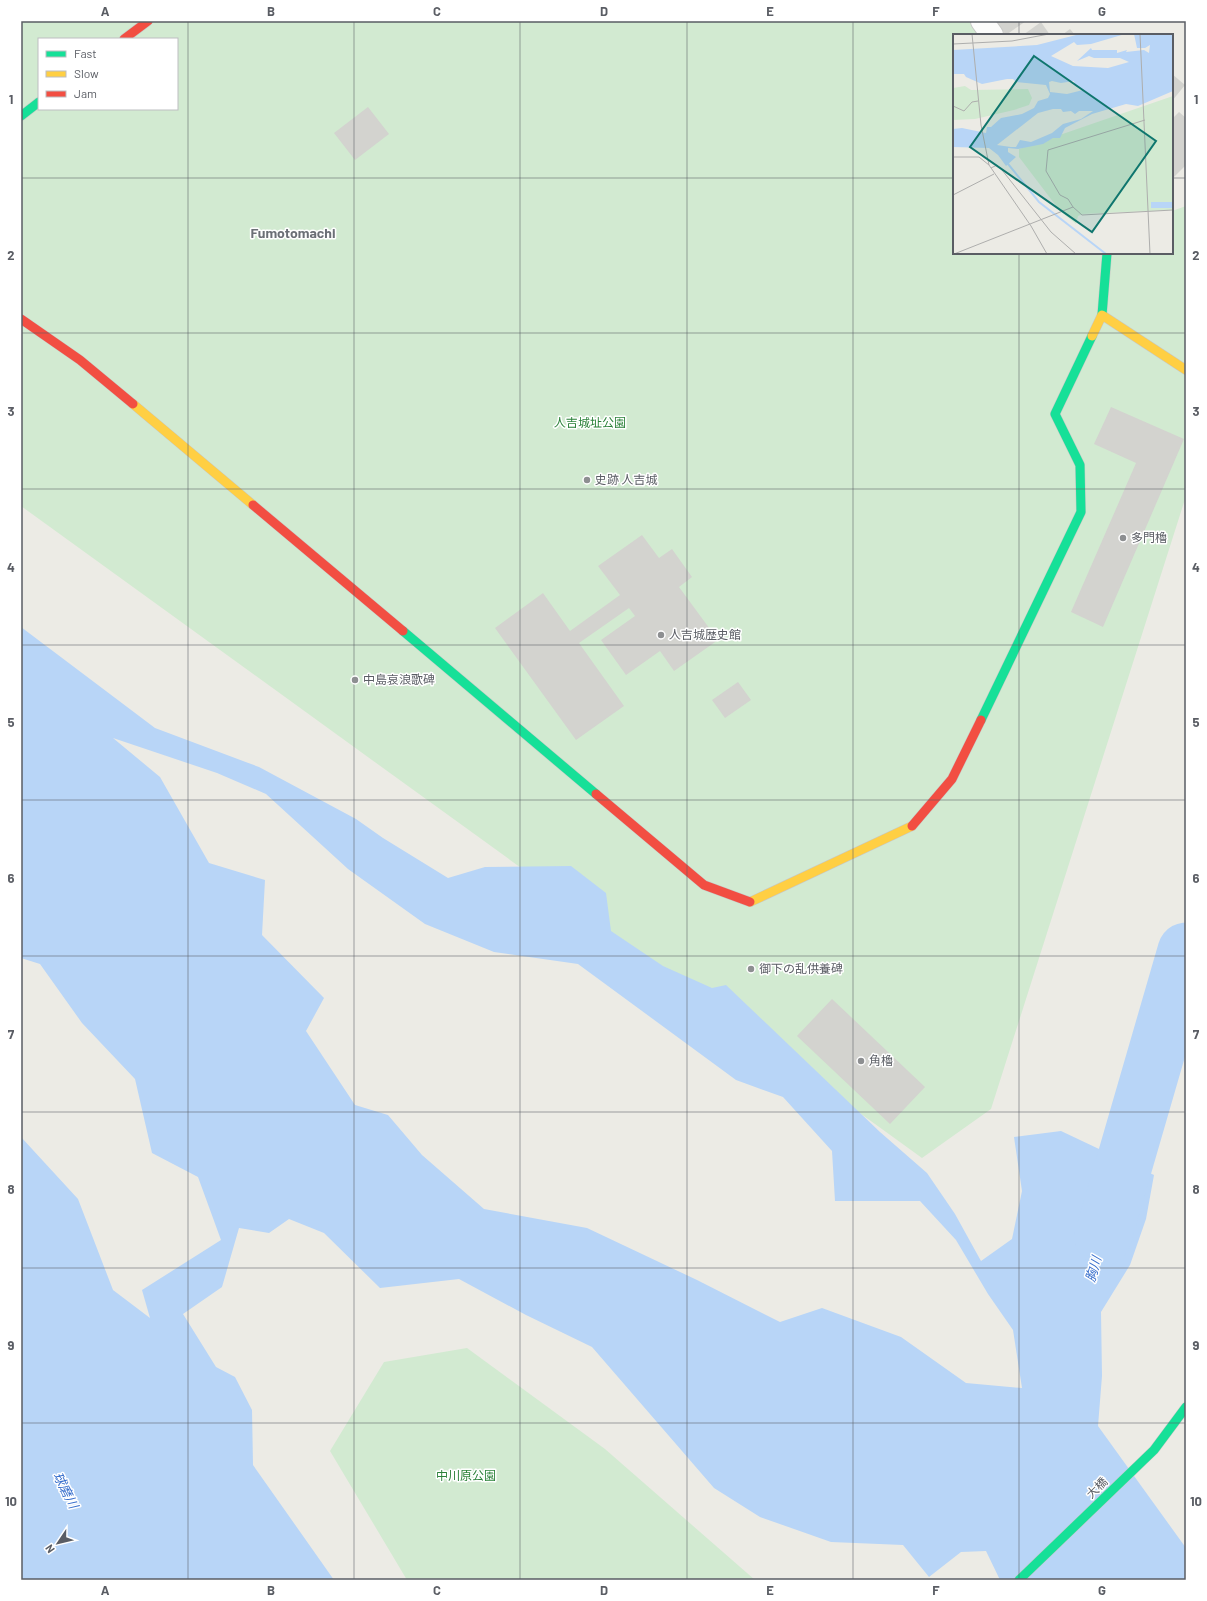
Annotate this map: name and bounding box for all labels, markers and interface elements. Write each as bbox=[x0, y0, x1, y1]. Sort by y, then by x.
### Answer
text: A bbox=[101, 3, 110, 19]
text: B bbox=[267, 3, 275, 19]
text: C bbox=[433, 3, 441, 19]
text: D bbox=[600, 3, 608, 19]
text: E bbox=[766, 3, 774, 19]
text: F bbox=[932, 3, 940, 19]
text: G bbox=[1098, 3, 1106, 19]
inset map bbox=[953, 34, 1173, 254]
legend bbox=[38, 38, 178, 110]
text: Fast bbox=[74, 46, 97, 60]
text: Slow bbox=[74, 66, 99, 80]
text: Jam bbox=[74, 86, 97, 100]
text: 1 bbox=[9, 91, 13, 107]
text: 1 bbox=[1194, 91, 1198, 107]
district label: Fumotomachi bbox=[250, 224, 336, 241]
text: 2 bbox=[7, 247, 15, 263]
text: 2 bbox=[1192, 247, 1200, 263]
text: 3 bbox=[7, 403, 15, 419]
text: 3 bbox=[1192, 403, 1200, 419]
park label: 人吉城址公園 bbox=[554, 415, 626, 429]
place label: 史跡 人吉城 bbox=[595, 472, 657, 486]
marker: 史跡 人吉城 bbox=[582, 475, 592, 485]
place label: 多門櫓 bbox=[1131, 530, 1167, 544]
marker: 多門櫓 bbox=[1118, 533, 1128, 543]
text: 4 bbox=[7, 559, 15, 575]
text: 4 bbox=[1192, 559, 1200, 575]
place label: 人吉城歴史館 bbox=[669, 627, 741, 641]
marker: 人吉城歴史館 bbox=[656, 630, 666, 640]
place label: 中島哀浪歌碑 bbox=[363, 672, 435, 686]
marker: 中島哀浪歌碑 bbox=[350, 675, 360, 685]
text: 5 bbox=[7, 714, 15, 730]
text: 5 bbox=[1192, 714, 1200, 730]
text: 6 bbox=[8, 870, 15, 886]
text: 6 bbox=[1193, 870, 1200, 886]
place label: 御下の乱供養碑 bbox=[759, 961, 843, 975]
marker: 御下の乱供養碑 bbox=[746, 964, 756, 974]
text: 7 bbox=[8, 1026, 15, 1042]
text: 7 bbox=[1193, 1026, 1200, 1042]
place label: 角櫓 bbox=[869, 1053, 893, 1067]
marker: 角櫓 bbox=[856, 1056, 866, 1066]
text: 8 bbox=[7, 1181, 15, 1197]
text: 8 bbox=[1192, 1181, 1200, 1197]
water label: 胸川 bbox=[1082, 1252, 1105, 1284]
text: 9 bbox=[8, 1337, 15, 1353]
text: 9 bbox=[1193, 1337, 1200, 1353]
park label: 中川原公園 bbox=[436, 1468, 496, 1482]
water label: 球磨川 bbox=[50, 1469, 83, 1513]
street label: 大橋 bbox=[1083, 1474, 1110, 1501]
text: 10 bbox=[5, 1493, 17, 1509]
text: 10 bbox=[1190, 1493, 1202, 1509]
north arrow bbox=[38, 1523, 78, 1563]
text: N bbox=[42, 1542, 57, 1556]
text: A bbox=[101, 1582, 110, 1598]
text: B bbox=[267, 1582, 275, 1598]
text: C bbox=[433, 1582, 441, 1598]
text: D bbox=[600, 1582, 608, 1598]
text: E bbox=[766, 1582, 774, 1598]
text: F bbox=[932, 1582, 940, 1598]
text: G bbox=[1098, 1582, 1106, 1598]

